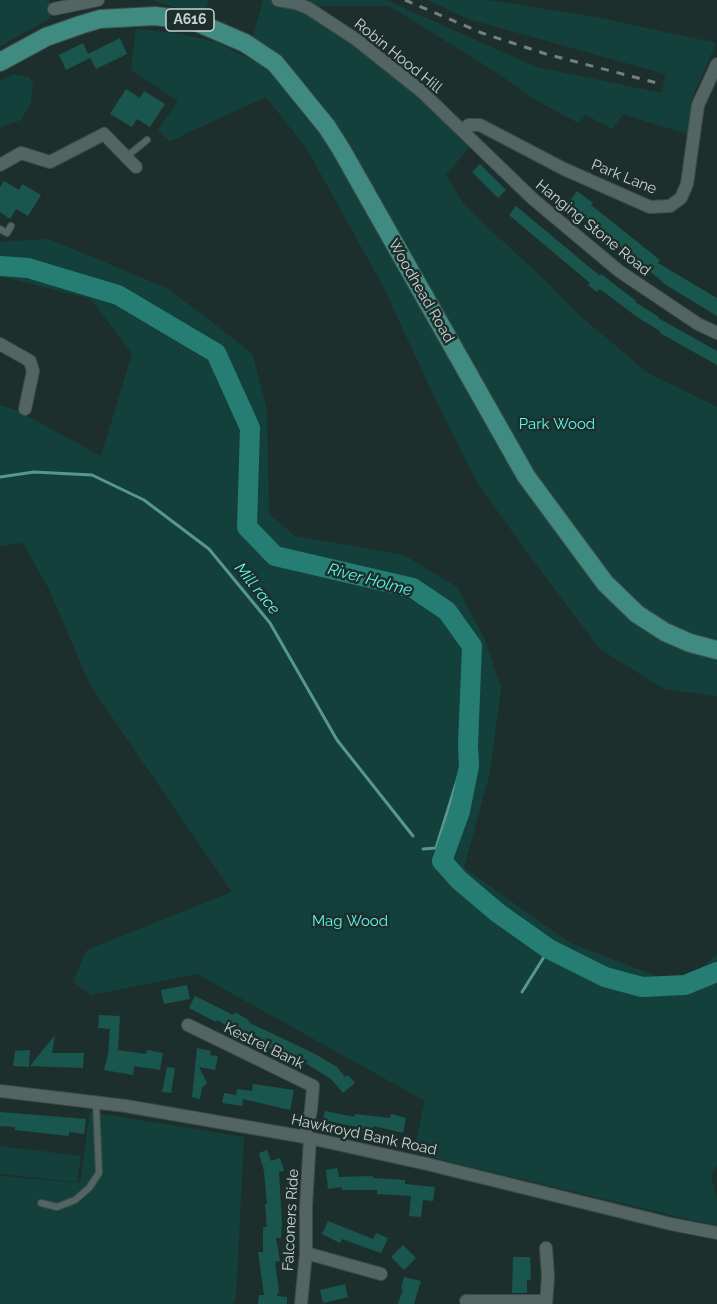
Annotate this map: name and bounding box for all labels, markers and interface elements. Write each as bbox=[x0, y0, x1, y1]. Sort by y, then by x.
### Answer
road number: A616 bbox=[166, 9, 214, 31]
street label: Robin Hood Hill bbox=[350, 15, 446, 97]
street label: Park Lane bbox=[589, 156, 659, 198]
street label: Hanging Stone Road bbox=[532, 176, 654, 280]
street label: Woodhead Road bbox=[384, 236, 458, 346]
park label: Park Wood bbox=[519, 415, 595, 433]
water label: Mill race bbox=[230, 559, 284, 619]
water label: River Holme bbox=[326, 560, 414, 600]
park label: Mag Wood bbox=[312, 912, 388, 930]
street label: Kestrel Bank bbox=[221, 1019, 307, 1073]
street label: Hawkroyd Bank Road bbox=[290, 1111, 438, 1159]
street label: Falconers Ride bbox=[279, 1168, 303, 1272]

